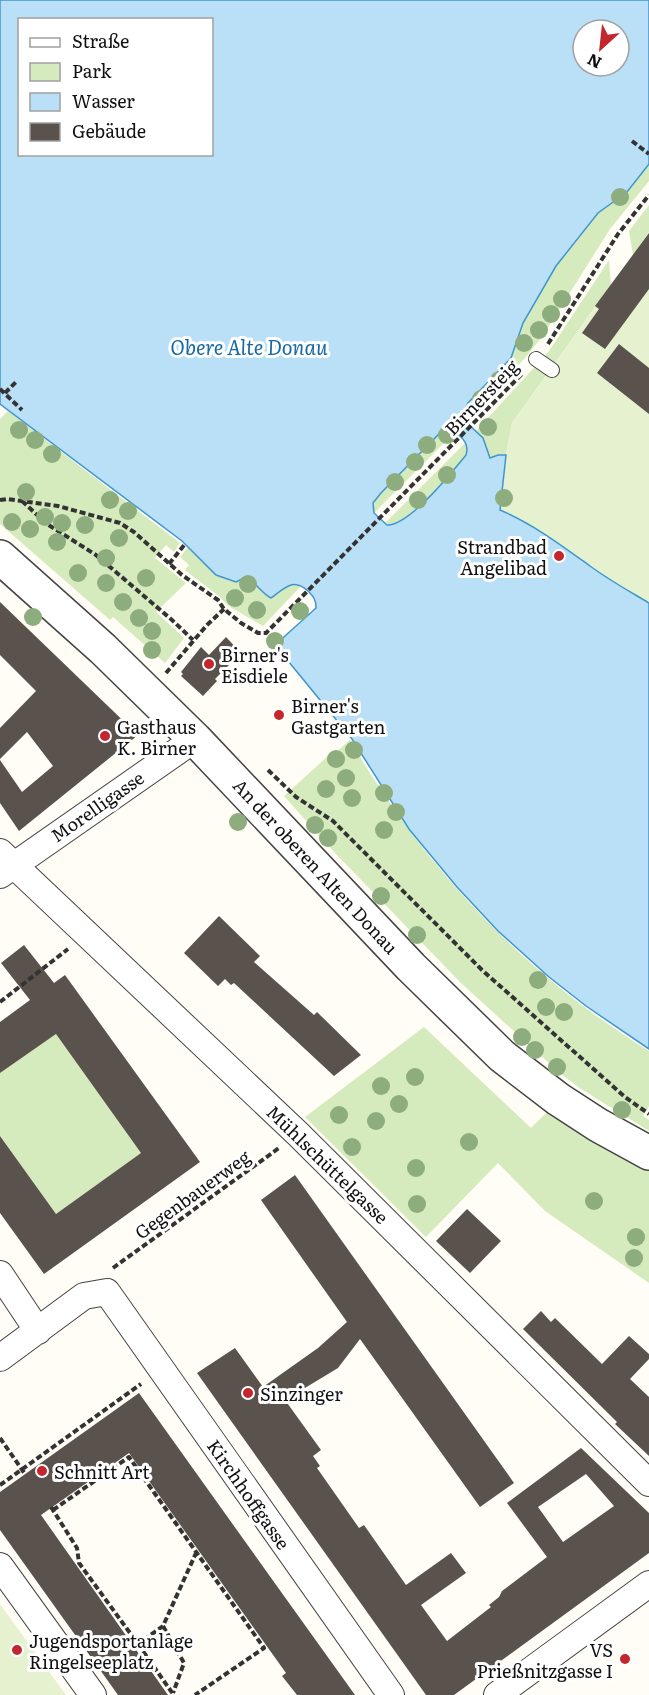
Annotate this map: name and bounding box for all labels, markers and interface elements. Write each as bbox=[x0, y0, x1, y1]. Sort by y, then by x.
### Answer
legend bbox=[18, 18, 213, 156]
north arrow bbox=[571, 18, 631, 78]
text: Straße bbox=[72, 27, 129, 54]
text: N bbox=[582, 49, 605, 76]
text: Park bbox=[72, 57, 113, 84]
text: Wasser bbox=[72, 87, 135, 114]
text: Gebäude bbox=[72, 117, 146, 144]
water label: Obere Alte Donau bbox=[170, 331, 328, 361]
street label: Birnersteig bbox=[438, 352, 525, 441]
place label: Strandbad Angelibad bbox=[457, 533, 547, 581]
marker: Strandbad Angelibad bbox=[552, 549, 566, 563]
place label: Birner's Eisdiele bbox=[221, 641, 289, 689]
marker: Birner's Eisdiele bbox=[202, 657, 216, 671]
place label: Birner's Gastgarten bbox=[291, 692, 386, 740]
marker: Birner's Gastgarten bbox=[272, 708, 286, 722]
place label: Gasthaus K. Birner bbox=[117, 713, 197, 761]
marker: Gasthaus K. Birner bbox=[98, 729, 112, 743]
street label: Morelligasse bbox=[45, 764, 149, 848]
street label: An der oberen Alten Donau bbox=[227, 772, 405, 960]
street label: Mühlschüttelgasse bbox=[261, 1098, 395, 1230]
street label: Gegenbauerweg bbox=[129, 1142, 256, 1245]
place label: Sinzinger bbox=[260, 1380, 343, 1407]
marker: Sinzinger bbox=[241, 1386, 255, 1400]
street label: Kirchhoffgasse bbox=[201, 1433, 297, 1555]
place label: Schnitt Art bbox=[54, 1458, 150, 1485]
marker: Schnitt Art bbox=[35, 1464, 49, 1478]
place label: Jugendsportanlage Ringelseeplatz bbox=[29, 1627, 193, 1675]
place label: VS Prießnitzgasse I bbox=[477, 1636, 613, 1684]
marker: Jugendsportanlage Ringelseeplatz bbox=[10, 1643, 24, 1657]
marker: VS Prießnitzgasse I bbox=[618, 1652, 632, 1666]

